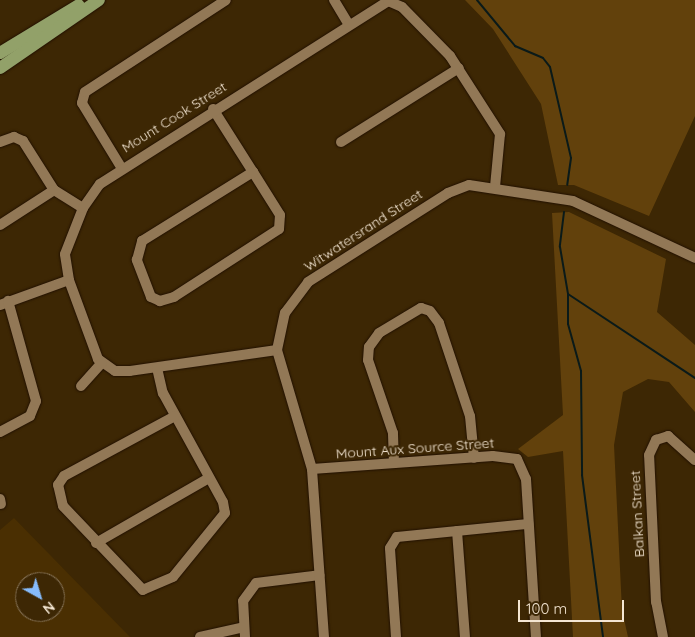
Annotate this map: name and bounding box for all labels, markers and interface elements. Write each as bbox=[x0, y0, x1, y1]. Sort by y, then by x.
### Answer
street label: Mount Cook Street bbox=[119, 78, 229, 156]
street label: Witwatersrand Street bbox=[301, 185, 425, 275]
street label: Mount Aux Source Street bbox=[335, 434, 495, 462]
street label: Balkan Street bbox=[626, 470, 648, 558]
north arrow bbox=[15, 572, 65, 622]
scale bar bbox=[520, 590, 626, 622]
text: N bbox=[39, 598, 58, 618]
text: 100 m bbox=[526, 599, 567, 618]

